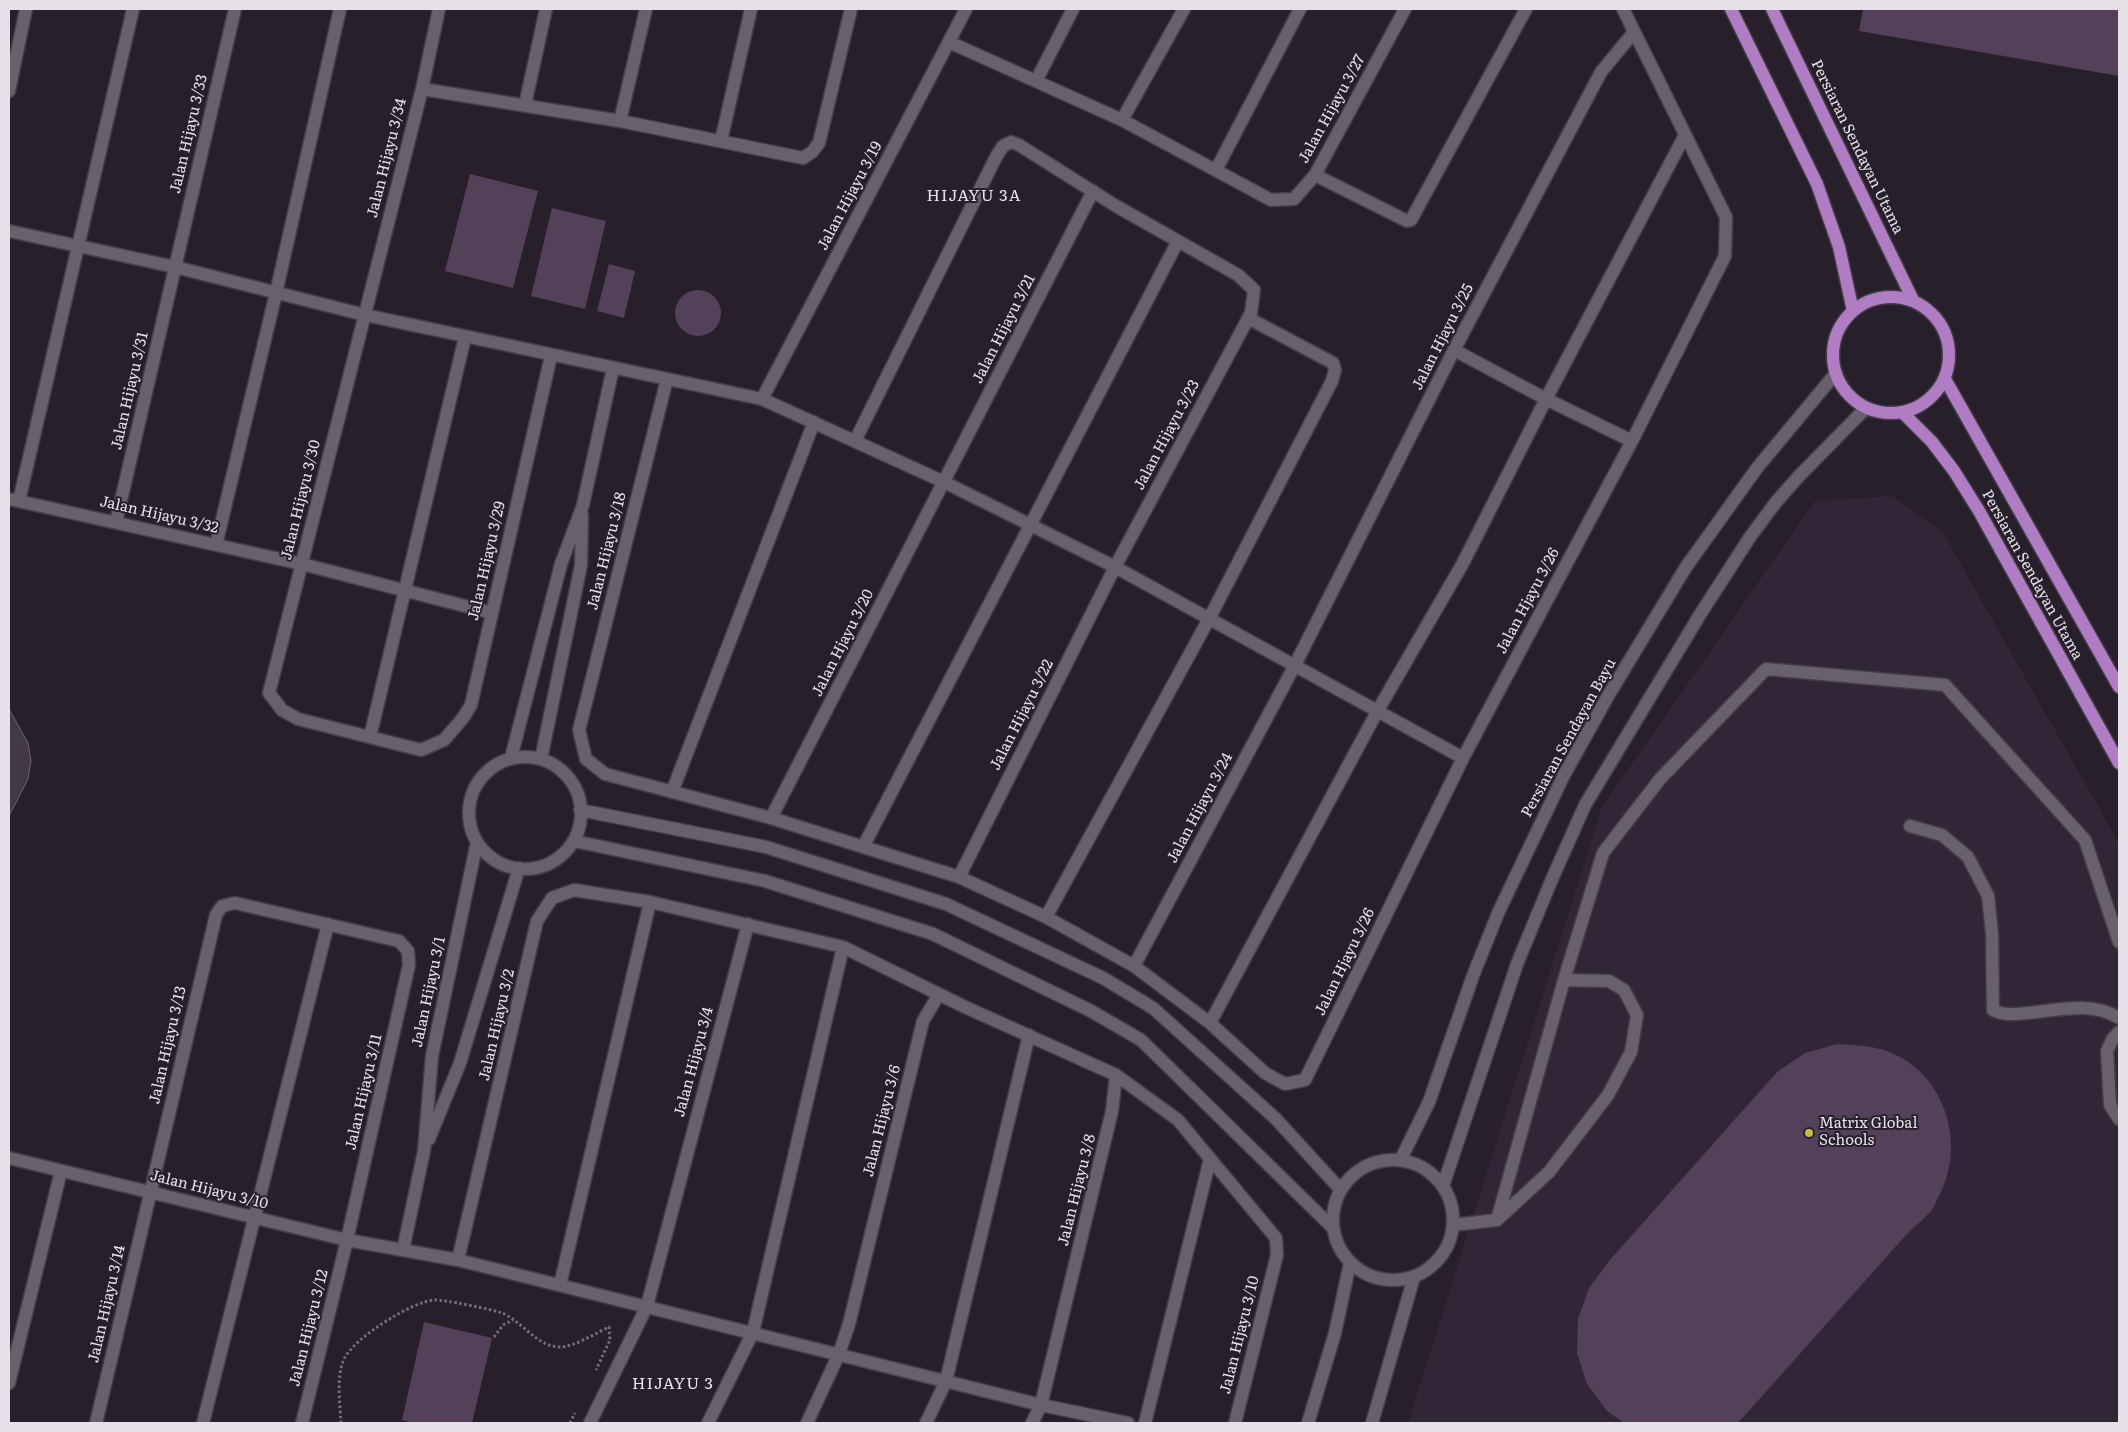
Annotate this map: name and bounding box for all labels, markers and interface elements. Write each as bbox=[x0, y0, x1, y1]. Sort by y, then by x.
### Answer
street label: Jalan Hijayu 3/27 bbox=[1295, 52, 1369, 166]
street label: Persiaran Sendayan Utama bbox=[1807, 57, 1907, 237]
street label: Jalan Hijayu 3/33 bbox=[167, 73, 211, 195]
street label: Jalan Hijayu 3/34 bbox=[363, 96, 411, 220]
street label: Jalan Hijayu 3/19 bbox=[814, 139, 886, 253]
district label: HIJAYU 3A bbox=[925, 186, 1023, 206]
street label: Jalan Hijayu 3/21 bbox=[969, 271, 1039, 387]
street label: Jalan Hjayu 3/25 bbox=[1409, 281, 1477, 393]
street label: Jalan Hijayu 3/31 bbox=[108, 330, 152, 452]
street label: Jalan Hijayu 3/23 bbox=[1130, 377, 1204, 493]
street label: Jalan Hijayu 3/30 bbox=[277, 438, 325, 562]
street label: Persiaran Sendayan Utama bbox=[1978, 487, 2086, 663]
street label: Jalan Hijayu 3/18 bbox=[584, 490, 630, 612]
street label: Jalan Hijayu 3/32 bbox=[98, 493, 220, 537]
street label: Jalan Hijayu 3/29 bbox=[465, 500, 509, 622]
street label: Jalan Hjayu 3/26 bbox=[1493, 545, 1563, 657]
street label: Jalan Hjayu 3/20 bbox=[808, 587, 878, 699]
street label: Persiaran Sendayan Bayu bbox=[1518, 655, 1620, 821]
street label: Jalan Hijayu 3/22 bbox=[986, 657, 1058, 773]
street label: Jalan Hijayu 3/24 bbox=[1163, 750, 1237, 866]
street label: Jalan Hjayu 3/26 bbox=[1311, 905, 1379, 1019]
street label: Jalan Hijayu 3/1 bbox=[409, 935, 449, 1049]
street label: Jalan Hijayu 3/2 bbox=[475, 967, 519, 1083]
street label: Jalan Hijayu 3/13 bbox=[146, 984, 190, 1106]
street label: Jalan Hijayu 3/4 bbox=[671, 1005, 717, 1119]
street label: Jalan Hijayu 3/11 bbox=[342, 1032, 386, 1152]
street label: Jalan Hijayu 3/6 bbox=[859, 1063, 905, 1179]
place label: Matrix Global Schools bbox=[1819, 1115, 1917, 1150]
marker: Matrix Global Schools bbox=[1803, 1127, 1815, 1139]
street label: Jalan Hijayu 3/8 bbox=[1054, 1132, 1100, 1248]
street label: Jalan Hijayu 3/10 bbox=[148, 1167, 270, 1213]
street label: Jalan Hijayu 3/14 bbox=[85, 1243, 129, 1365]
street label: Jalan Hijayu 3/12 bbox=[286, 1268, 332, 1388]
street label: Jalan Hijayu 3/10 bbox=[1217, 1274, 1263, 1396]
district label: HIJAYU 3 bbox=[631, 1374, 715, 1394]

